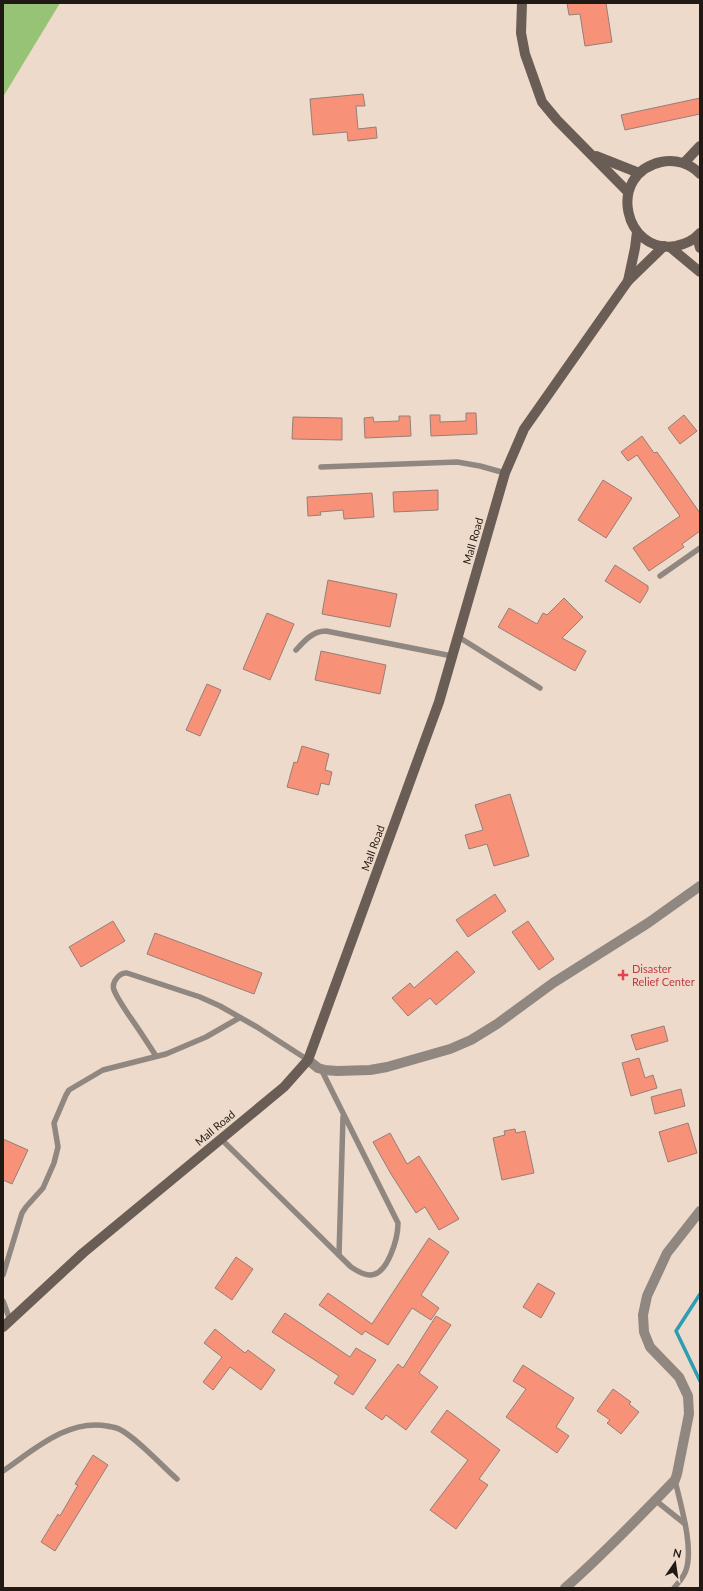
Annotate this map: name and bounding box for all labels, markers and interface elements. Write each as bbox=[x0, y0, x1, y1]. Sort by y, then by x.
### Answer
street label: Mall Road bbox=[460, 516, 485, 566]
street label: Mall Road bbox=[358, 823, 387, 873]
place label: Disaster Relief Center bbox=[632, 962, 695, 988]
marker: Disaster Relief Center bbox=[617, 969, 629, 981]
street label: Mall Road bbox=[192, 1107, 237, 1148]
north arrow bbox=[655, 1543, 695, 1583]
text: N bbox=[672, 1545, 683, 1560]

